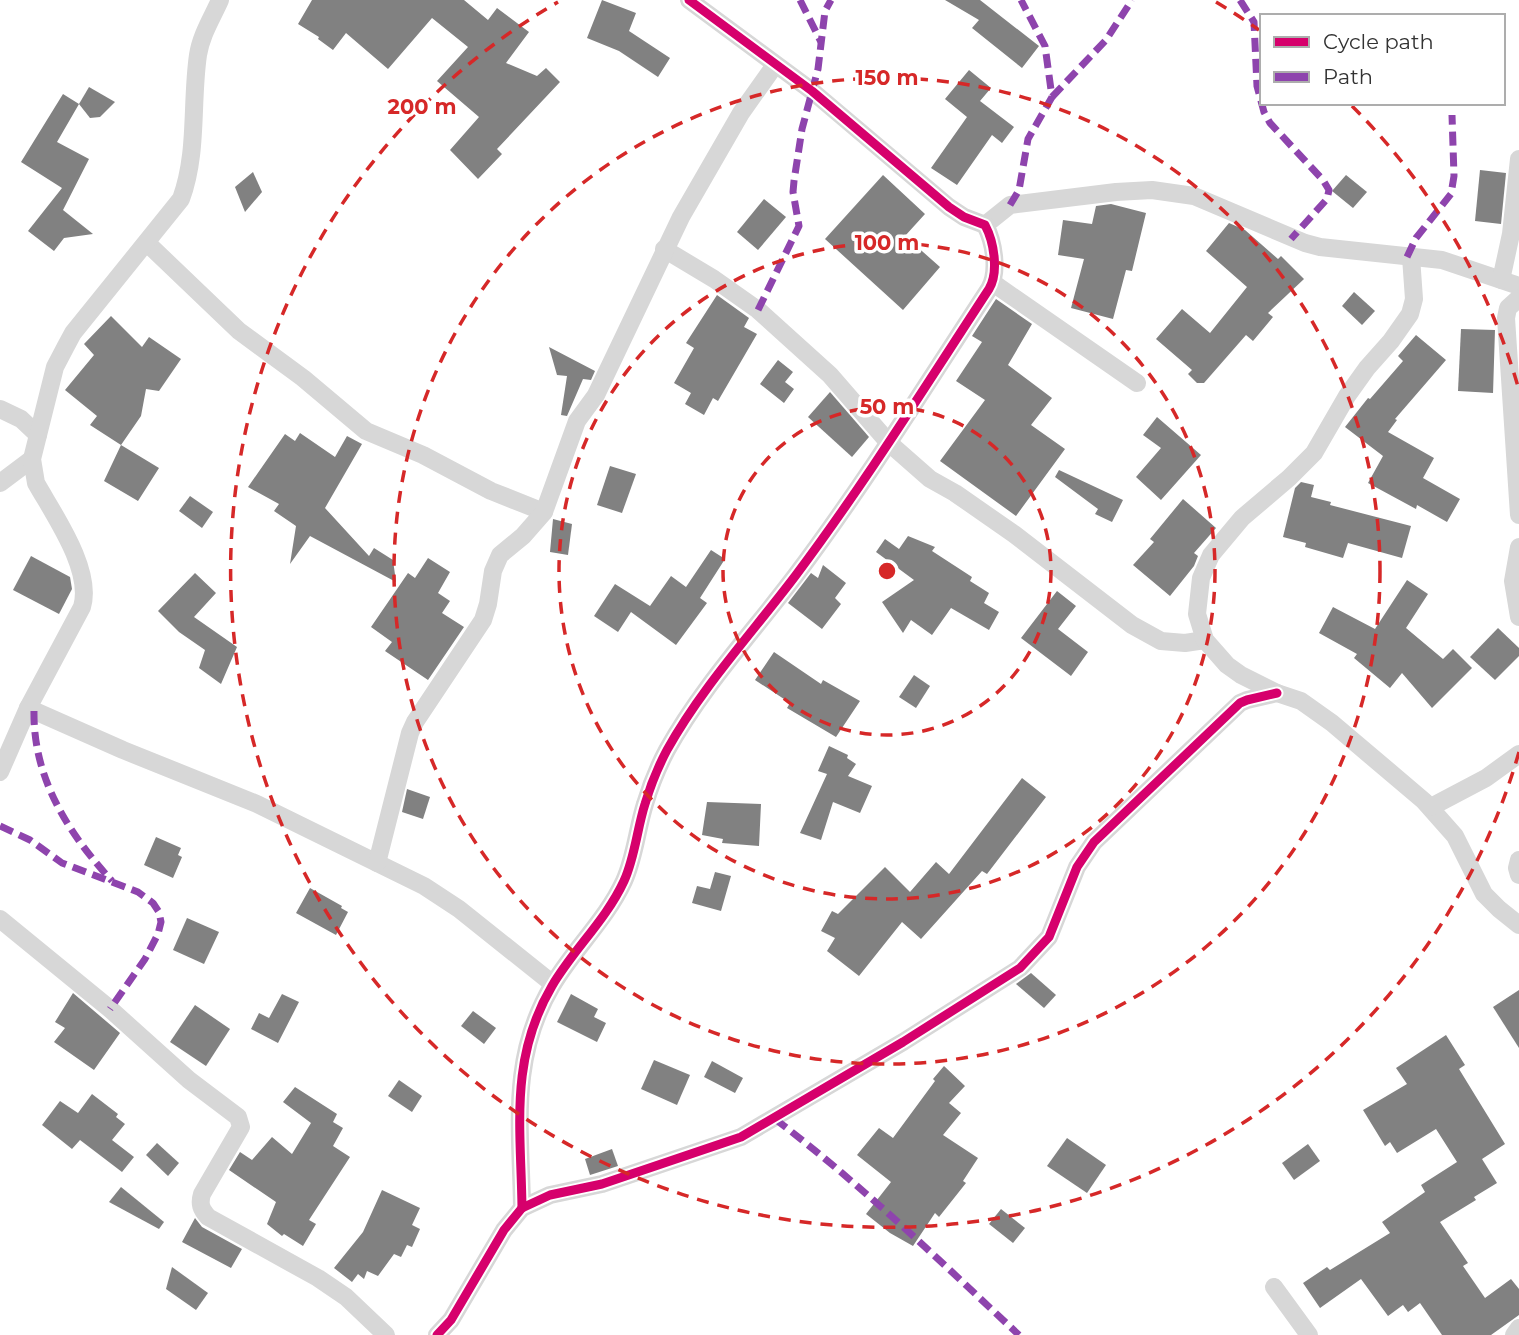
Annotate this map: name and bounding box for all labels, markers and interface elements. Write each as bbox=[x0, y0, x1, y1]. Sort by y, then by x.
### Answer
legend bbox=[1260, 14, 1505, 105]
text: Cycle path bbox=[1323, 29, 1434, 54]
text: Path bbox=[1323, 64, 1373, 89]
text: 150 m bbox=[856, 65, 918, 90]
text: 200 m bbox=[388, 94, 456, 119]
text: 100 m bbox=[855, 230, 919, 255]
text: 50 m bbox=[860, 394, 914, 419]
centre of rings bbox=[875, 559, 899, 583]

